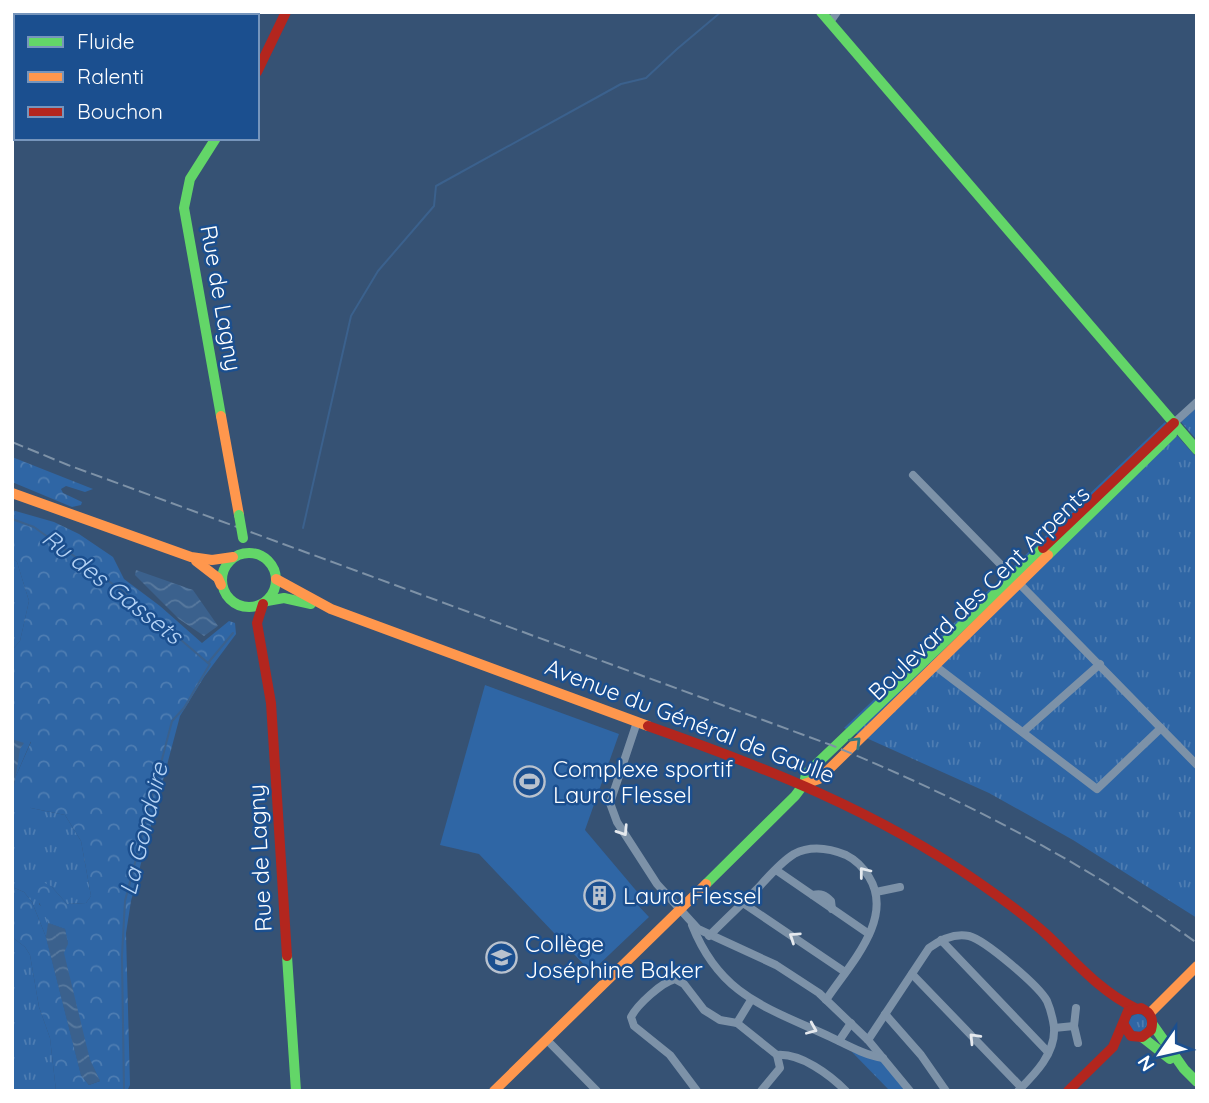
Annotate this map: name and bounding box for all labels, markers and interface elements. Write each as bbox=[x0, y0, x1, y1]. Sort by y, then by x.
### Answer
legend bbox=[14, 14, 259, 140]
text: Fluide bbox=[77, 28, 135, 54]
text: Ralenti bbox=[77, 63, 144, 89]
text: Bouchon bbox=[77, 98, 163, 124]
street label: Rue de Lagny bbox=[194, 223, 249, 373]
street label: Boulevard des Cent Arpents bbox=[862, 479, 1096, 706]
water label: Ru des Gassets bbox=[37, 522, 190, 651]
street label: Avenue du Général de Gaulle bbox=[541, 652, 839, 789]
one-way arrow bbox=[848, 738, 861, 751]
place label: Complexe sportif Laura Flessel bbox=[553, 754, 733, 809]
water label: La Gondoire bbox=[112, 758, 174, 898]
sports icon: Complexe sportif Laura Flessel bbox=[513, 765, 547, 799]
street label: Rue de Lagny bbox=[241, 784, 278, 932]
one-way arrow bbox=[615, 823, 627, 836]
one-way arrow bbox=[860, 867, 873, 879]
building icon: Laura Flessel bbox=[583, 879, 617, 913]
place label: Laura Flessel bbox=[623, 881, 762, 910]
place label: Collège Joséphine Baker bbox=[525, 929, 703, 984]
one-way arrow bbox=[789, 933, 802, 945]
school or university icon: Collège Joséphine Baker bbox=[485, 940, 519, 974]
north arrow bbox=[1125, 1019, 1195, 1089]
one-way arrow bbox=[805, 1021, 818, 1035]
one-way arrow bbox=[969, 1033, 982, 1046]
text: N bbox=[1132, 1051, 1160, 1076]

